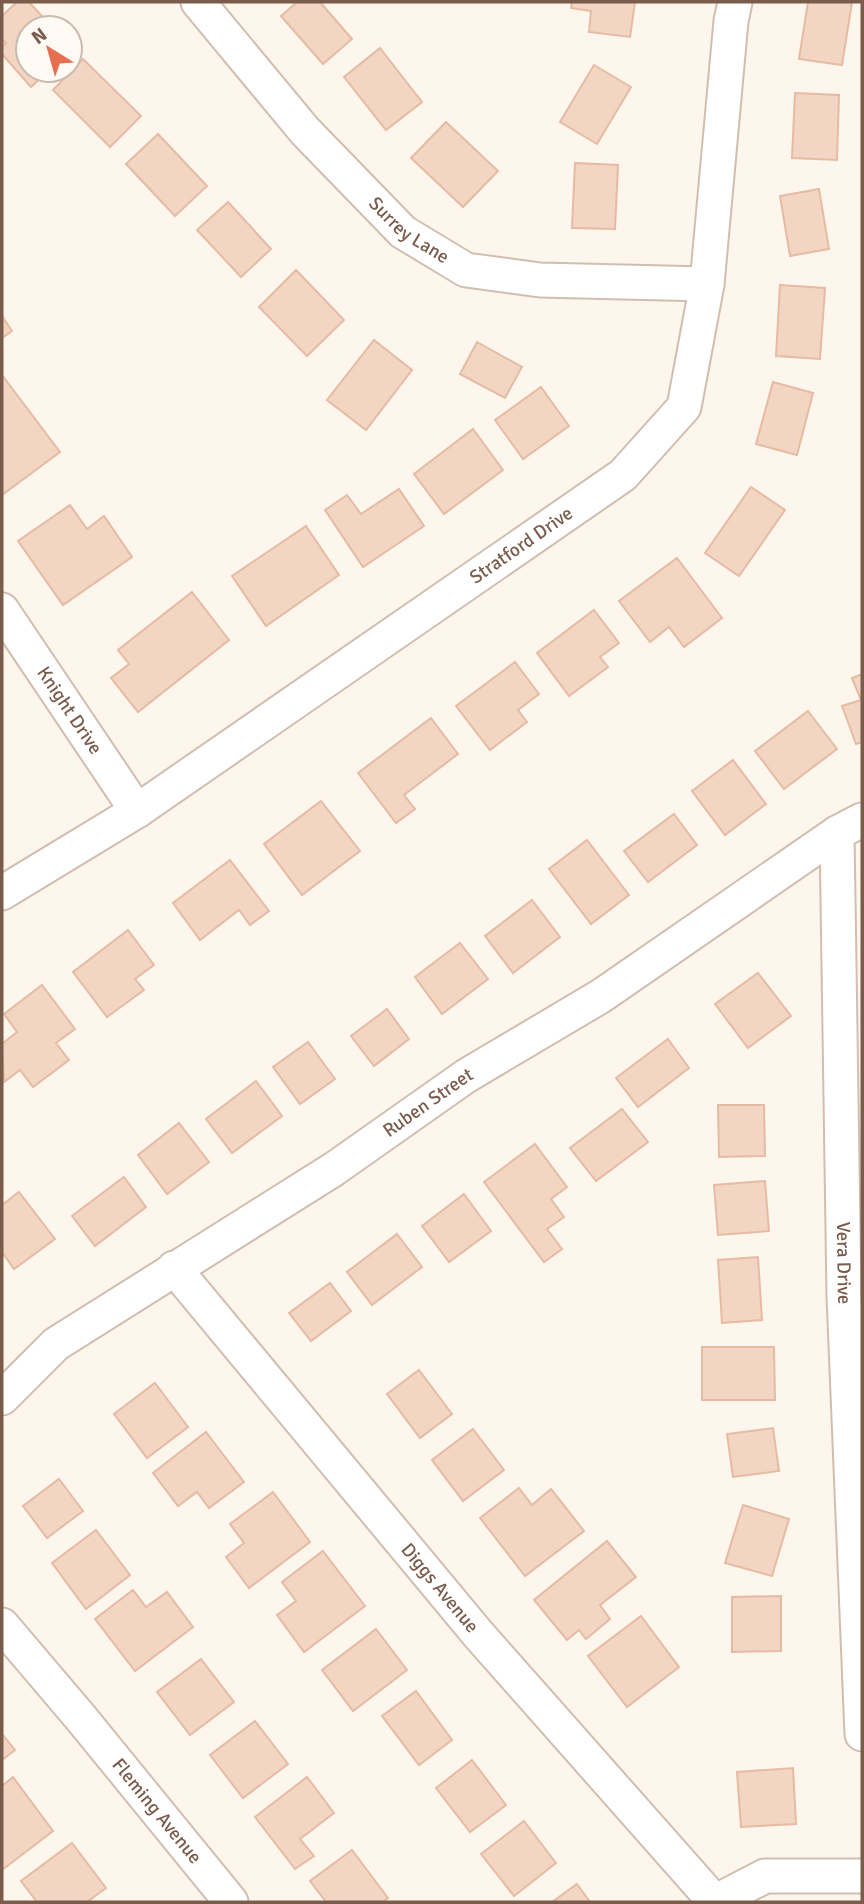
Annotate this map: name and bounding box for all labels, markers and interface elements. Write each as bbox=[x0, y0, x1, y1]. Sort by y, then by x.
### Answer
north arrow bbox=[14, 14, 84, 84]
text: N bbox=[27, 23, 52, 50]
street label: Surrey Lane bbox=[363, 192, 454, 269]
street label: Stratford Drive bbox=[465, 501, 577, 589]
street label: Knight Drive bbox=[31, 662, 107, 759]
street label: Ruben Street bbox=[378, 1062, 478, 1143]
street label: Vera Drive bbox=[831, 1221, 856, 1305]
street label: Diggs Avenue bbox=[396, 1538, 484, 1638]
street label: Fleming Avenue bbox=[107, 1753, 207, 1869]

